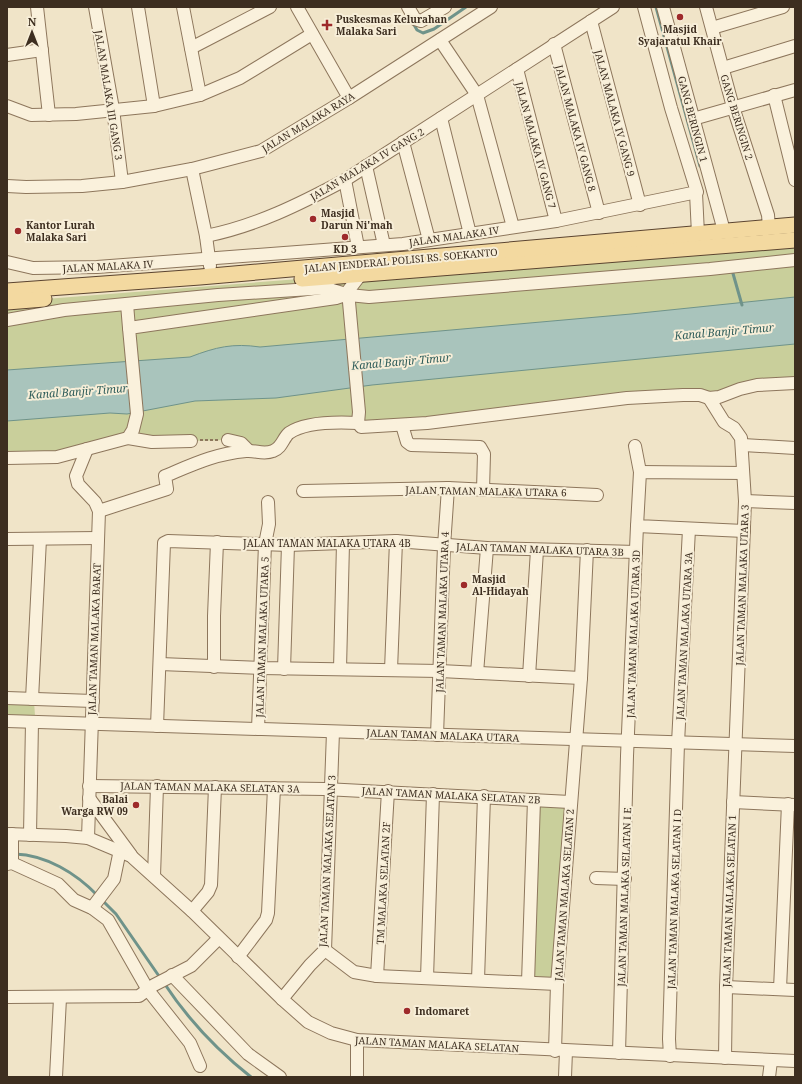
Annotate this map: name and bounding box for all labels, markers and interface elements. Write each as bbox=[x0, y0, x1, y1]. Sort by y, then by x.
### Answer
north arrow bbox=[12, 12, 52, 52]
place label: Puskesmas Kelurahan Malaka Sari bbox=[336, 12, 448, 38]
marker: Masjid Syajaratul Khair bbox=[675, 12, 685, 22]
text: N bbox=[28, 14, 37, 29]
marker: Puskesmas Kelurahan Malaka Sari bbox=[321, 19, 333, 31]
place label: Masjid Syajaratul Khair bbox=[638, 22, 722, 48]
street label: JALAN MALAKA III GANG 3 bbox=[92, 28, 126, 161]
street label: JALAN MALAKA IV GANG 9 bbox=[591, 47, 639, 178]
street label: JALAN MALAKA IV GANG 8 bbox=[552, 62, 600, 193]
street label: GANG BERINGIN 2 bbox=[717, 72, 757, 162]
street label: GANG BERINGIN 1 bbox=[675, 74, 711, 164]
street label: JALAN MALAKA IV GANG 7 bbox=[512, 79, 560, 210]
street label: JALAN MALAKA RAYA bbox=[258, 88, 358, 156]
street label: JALAN MALAKA IV GANG 2 bbox=[307, 124, 427, 204]
place label: Masjid Darun Ni'mah bbox=[321, 206, 393, 232]
marker: Masjid Darun Ni'mah bbox=[308, 214, 318, 224]
place label: Kantor Lurah Malaka Sari bbox=[26, 218, 95, 244]
street label: JALAN MALAKA IV bbox=[407, 223, 500, 249]
marker: Kantor Lurah Malaka Sari bbox=[13, 226, 23, 236]
marker: KD 3 bbox=[340, 232, 350, 242]
place label: KD 3 bbox=[333, 242, 357, 256]
street label: JALAN JENDERAL POLISI RS. SOEKANTO bbox=[303, 245, 498, 276]
street label: JALAN MALAKA IV bbox=[61, 257, 154, 275]
water label: Kanal Banjir Timur bbox=[673, 319, 775, 343]
water label: Kanal Banjir Timur bbox=[350, 349, 452, 373]
water label: Kanal Banjir Timur bbox=[27, 380, 129, 402]
street label: JALAN TAMAN MALAKA UTARA 6 bbox=[404, 483, 567, 499]
street label: JALAN TAMAN MALAKA UTARA 3 bbox=[732, 504, 752, 667]
street label: JALAN TAMAN MALAKA UTARA 4 bbox=[432, 531, 452, 694]
street label: JALAN TAMAN MALAKA UTARA 4B bbox=[242, 536, 411, 550]
street label: JALAN TAMAN MALAKA UTARA 3B bbox=[455, 539, 624, 559]
street label: JALAN TAMAN MALAKA UTARA 3D bbox=[623, 550, 643, 719]
street label: JALAN TAMAN MALAKA UTARA 3A bbox=[673, 551, 695, 721]
street label: JALAN TAMAN MALAKA UTARA 5 bbox=[252, 556, 272, 719]
street label: JALAN TAMAN MALAKA BARAT bbox=[84, 563, 104, 716]
place label: Masjid Al-Hidayah bbox=[472, 572, 529, 598]
marker: Masjid Al-Hidayah bbox=[459, 580, 469, 590]
street label: JALAN TAMAN MALAKA UTARA bbox=[365, 725, 521, 745]
street label: JALAN TAMAN MALAKA SELATAN 3 bbox=[315, 774, 339, 948]
street label: JALAN TAMAN MALAKA SELATAN 3A bbox=[119, 778, 301, 796]
street label: JALAN TAMAN MALAKA SELATAN 2B bbox=[360, 783, 541, 807]
place label: Balai Warga RW 09 bbox=[61, 792, 128, 818]
marker: Balai Warga RW 09 bbox=[131, 800, 141, 810]
street label: JALAN TAMAN MALAKA SELATAN I E bbox=[614, 807, 634, 988]
street label: JALAN TAMAN MALAKA SELATAN 2 bbox=[551, 808, 577, 983]
street label: JALAN TAMAN MALAKA SELATAN I D bbox=[664, 809, 684, 990]
street label: JALAN TAMAN MALAKA SELATAN 1 bbox=[719, 815, 739, 988]
street label: TM MALAKA SELATAN 2F bbox=[373, 821, 393, 945]
place label: Indomaret bbox=[415, 1004, 469, 1018]
marker: Indomaret bbox=[402, 1006, 412, 1016]
street label: JALAN TAMAN MALAKA SELATAN bbox=[354, 1033, 520, 1055]

